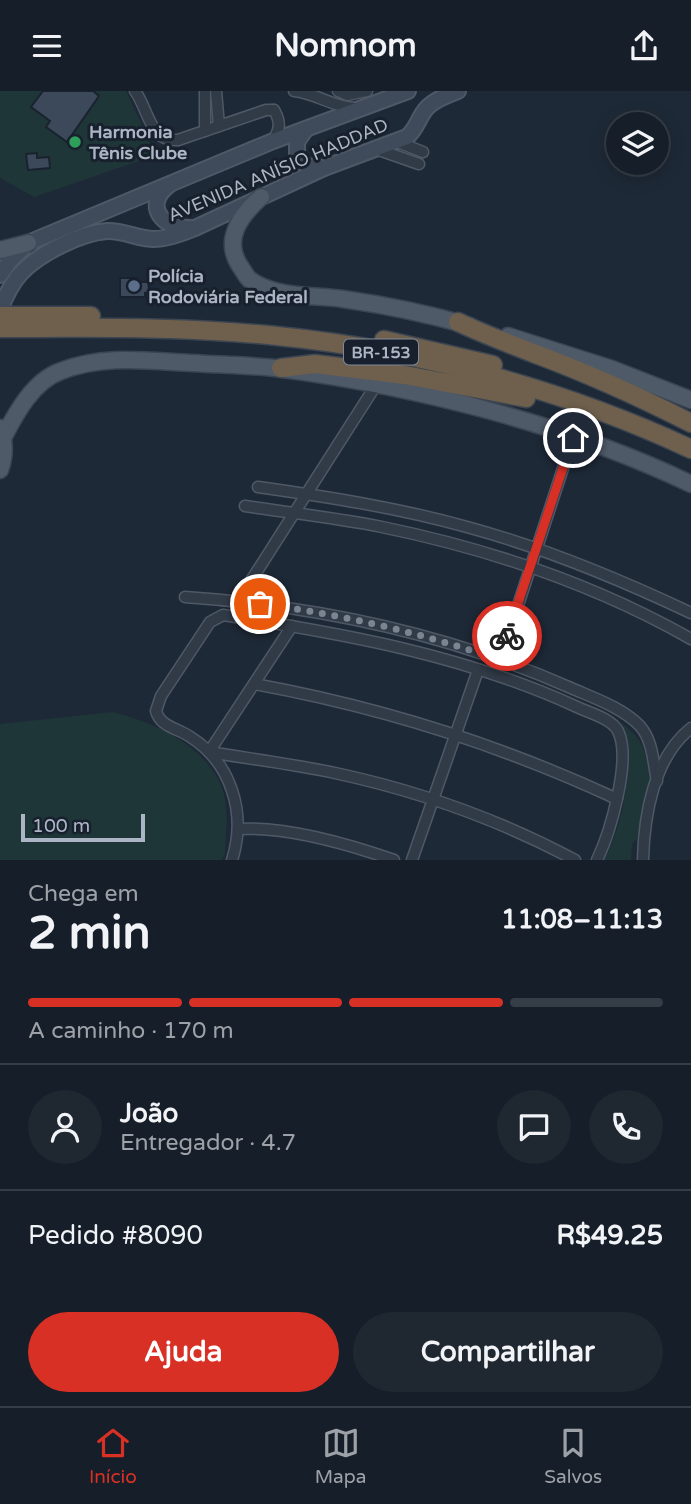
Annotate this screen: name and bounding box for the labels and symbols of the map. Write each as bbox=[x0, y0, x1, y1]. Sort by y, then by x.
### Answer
street label: AVENIDA ANÍSIO HADDAD bbox=[165, 114, 391, 226]
place label: Harmonia Tênis Clube bbox=[88, 121, 187, 164]
marker: Harmonia Tênis Clube bbox=[67, 134, 83, 150]
place label: Polícia Rodoviária Federal bbox=[148, 265, 308, 308]
marker: Polícia Rodoviária Federal bbox=[126, 278, 142, 294]
road number: BR-153 bbox=[344, 339, 418, 365]
pin bbox=[543, 408, 603, 468]
pin bbox=[230, 574, 290, 634]
courier bbox=[472, 601, 542, 671]
scale bar bbox=[21, 811, 145, 843]

